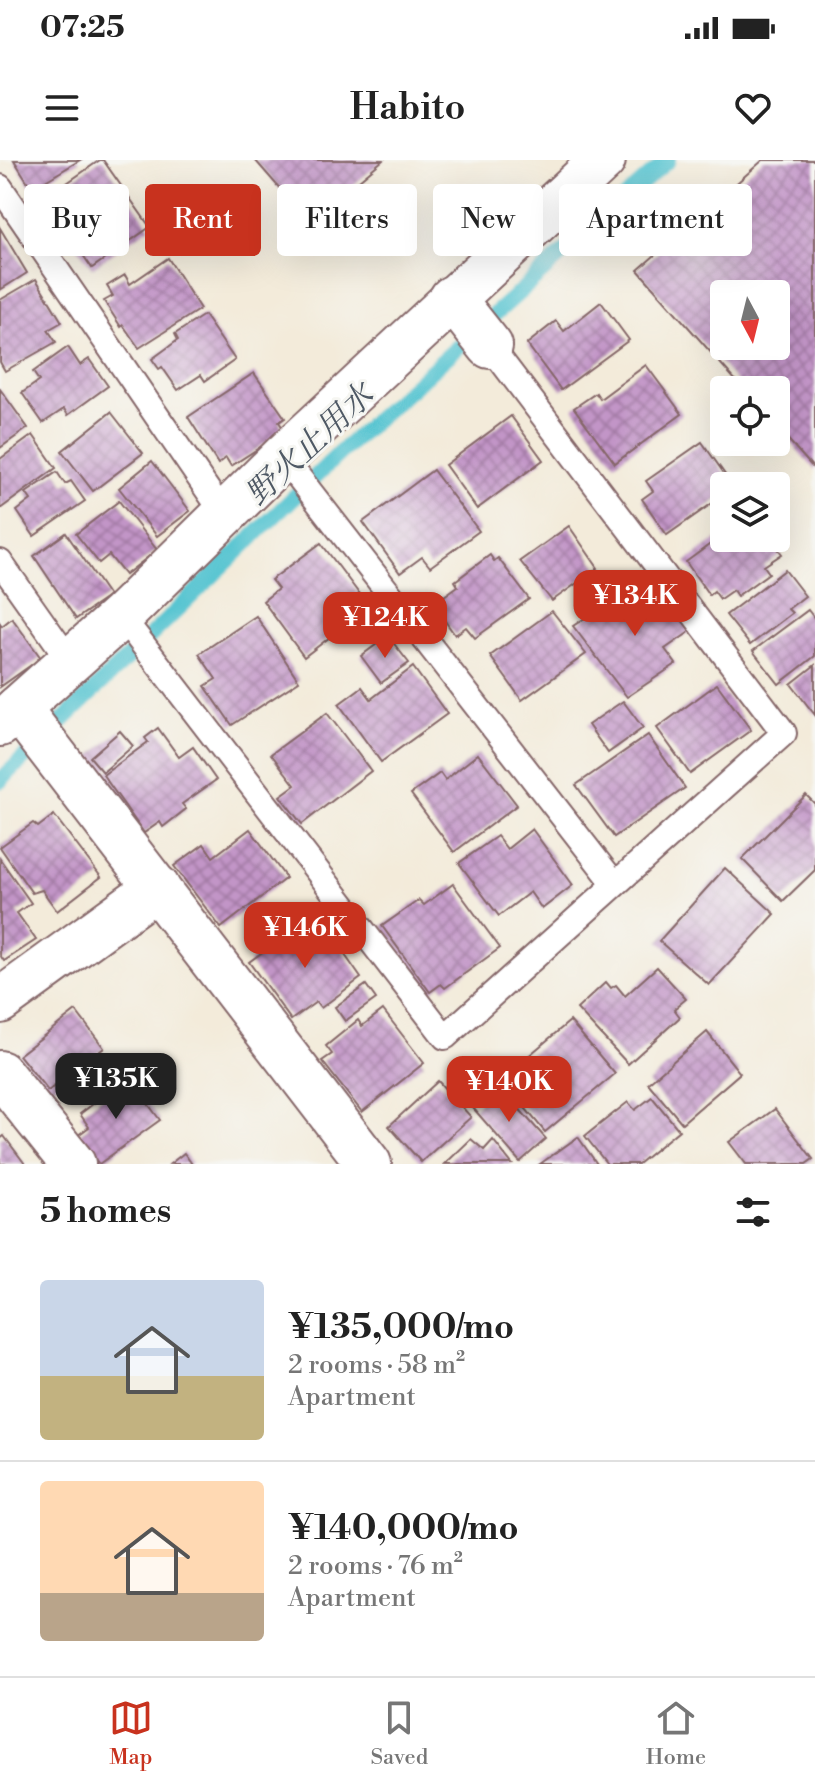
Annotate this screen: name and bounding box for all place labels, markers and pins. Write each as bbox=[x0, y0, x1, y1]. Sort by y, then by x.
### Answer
pin: ¥134K bbox=[579, 570, 691, 638]
pin: ¥124K bbox=[329, 592, 441, 660]
pin: ¥146K bbox=[249, 902, 361, 970]
pin: ¥135K bbox=[60, 1053, 172, 1121]
pin: ¥140K bbox=[453, 1056, 565, 1124]

